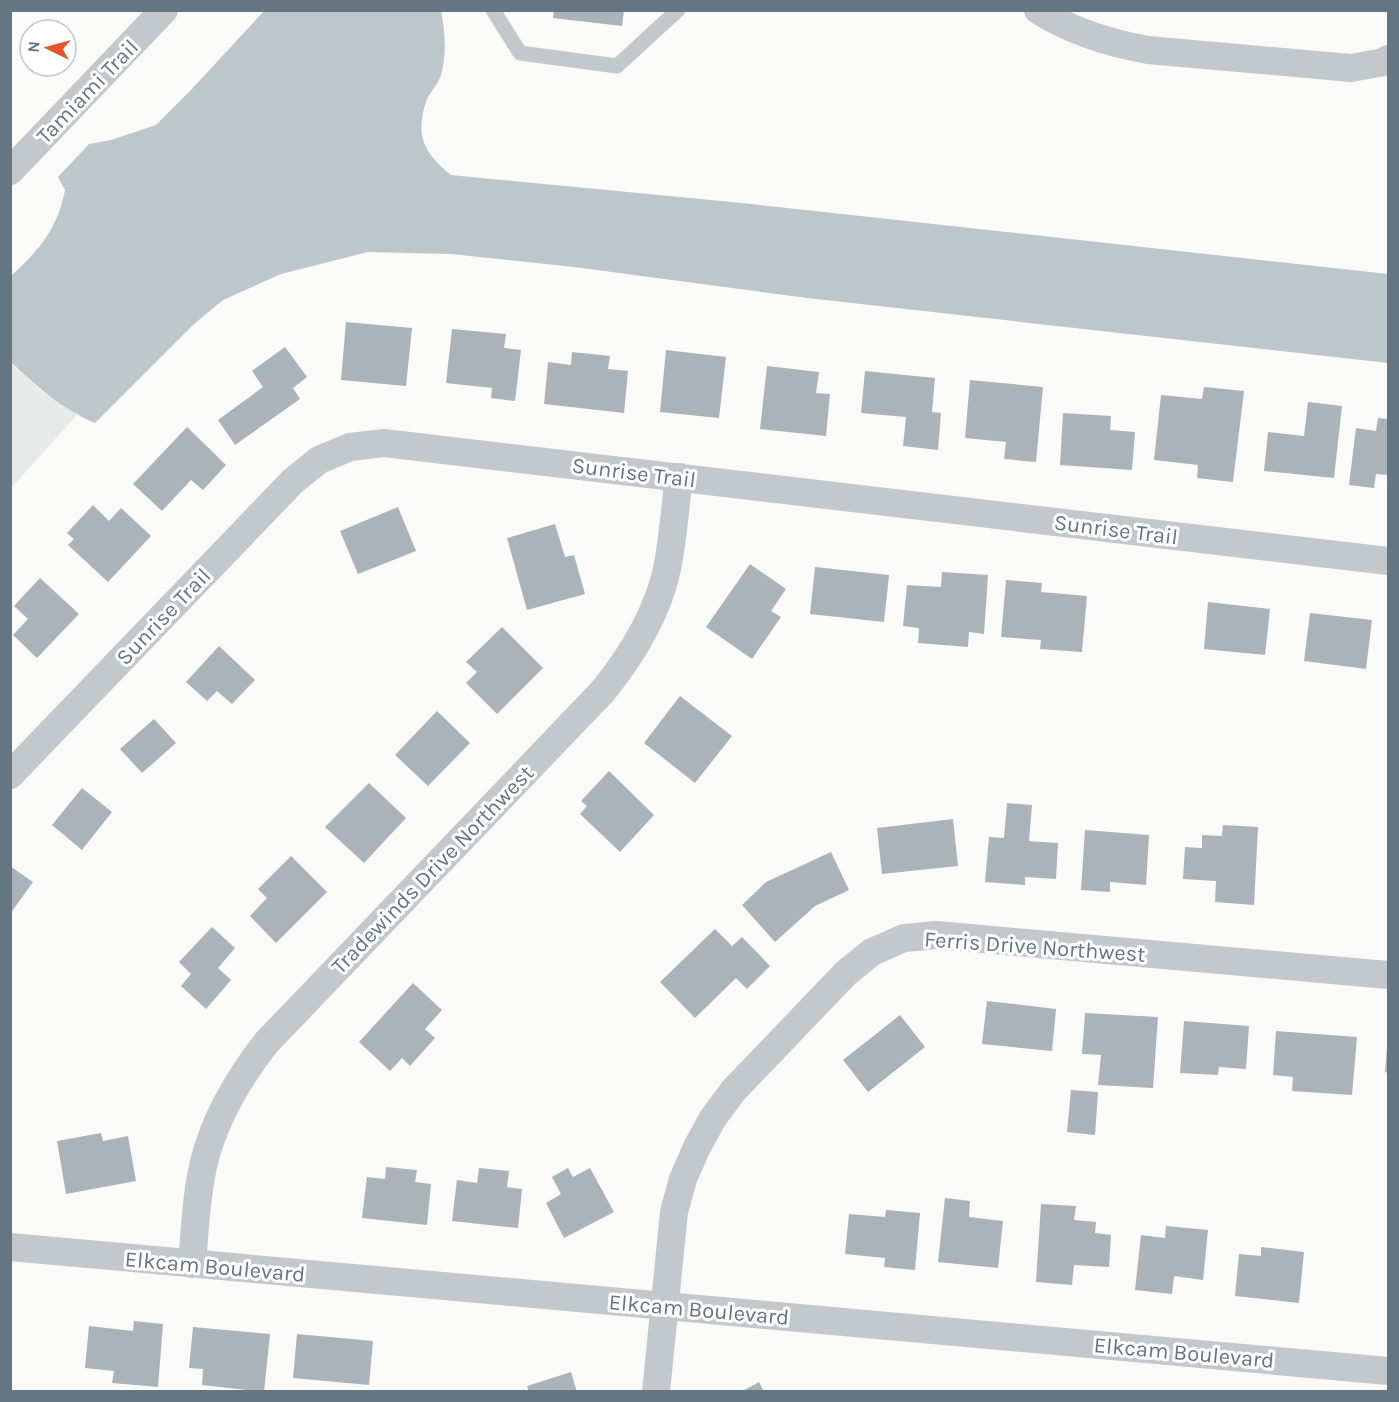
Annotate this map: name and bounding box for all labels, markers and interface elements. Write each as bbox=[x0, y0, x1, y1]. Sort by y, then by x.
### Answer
north arrow bbox=[18, 18, 78, 78]
street label: Tamiami Trail bbox=[31, 34, 144, 149]
text: N bbox=[24, 40, 44, 53]
street label: Sunrise Trail bbox=[570, 452, 697, 493]
street label: Sunrise Trail bbox=[1052, 509, 1179, 550]
street label: Sunrise Trail bbox=[111, 563, 216, 671]
street label: Tradewinds Drive Northwest bbox=[326, 760, 539, 979]
street label: Ferris Drive Northwest bbox=[923, 926, 1146, 968]
street label: Elkcam Boulevard bbox=[124, 1246, 306, 1288]
street label: Elkcam Boulevard bbox=[608, 1289, 790, 1331]
street label: Elkcam Boulevard bbox=[1093, 1332, 1275, 1374]

